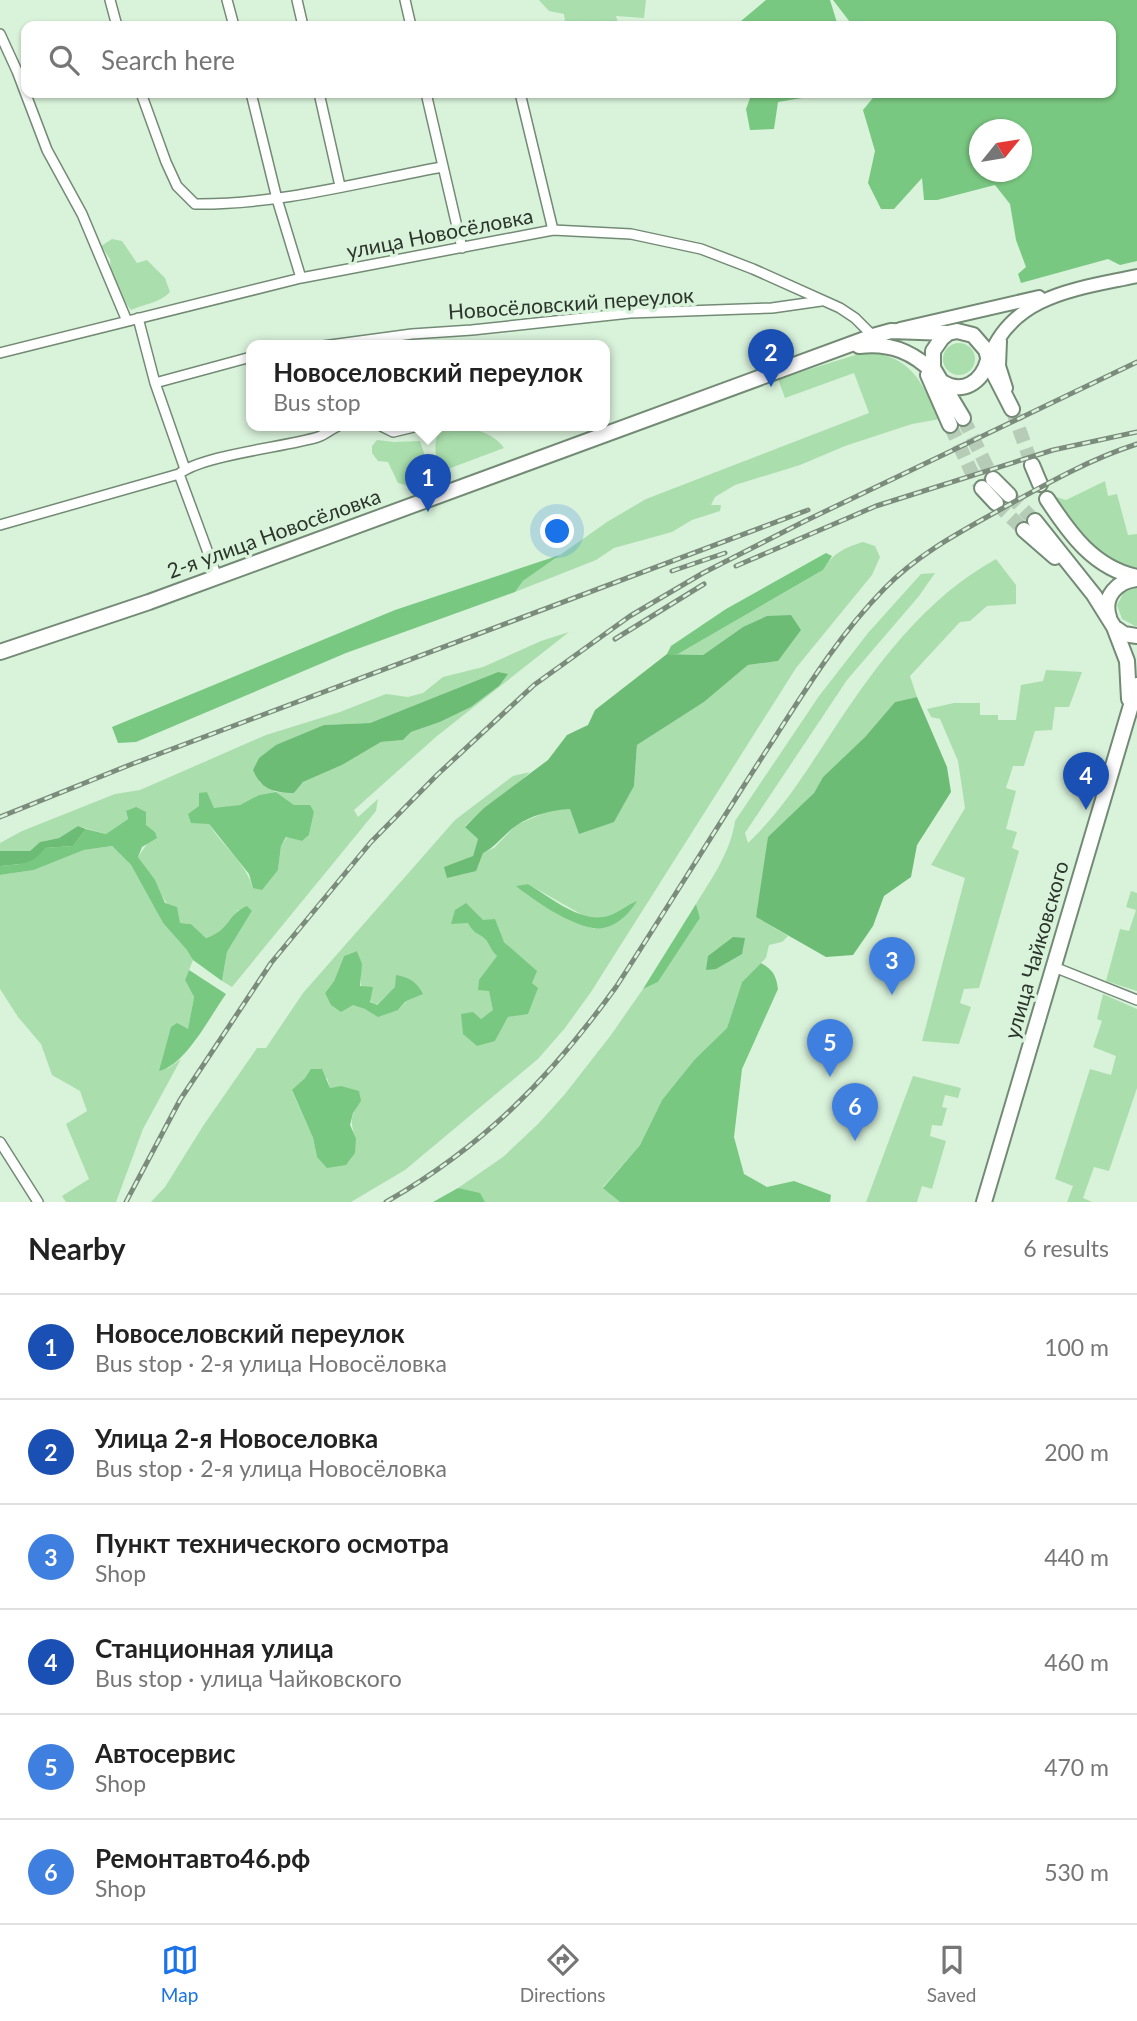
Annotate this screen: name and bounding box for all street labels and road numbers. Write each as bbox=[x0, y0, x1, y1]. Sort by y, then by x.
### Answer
street label: улица Новосёловка bbox=[344, 202, 535, 263]
street label: Новосёловский переулок bbox=[447, 281, 695, 324]
street label: 2-я улица Новосёловка bbox=[163, 482, 384, 583]
street label: улица Чайковского bbox=[998, 858, 1073, 1042]

